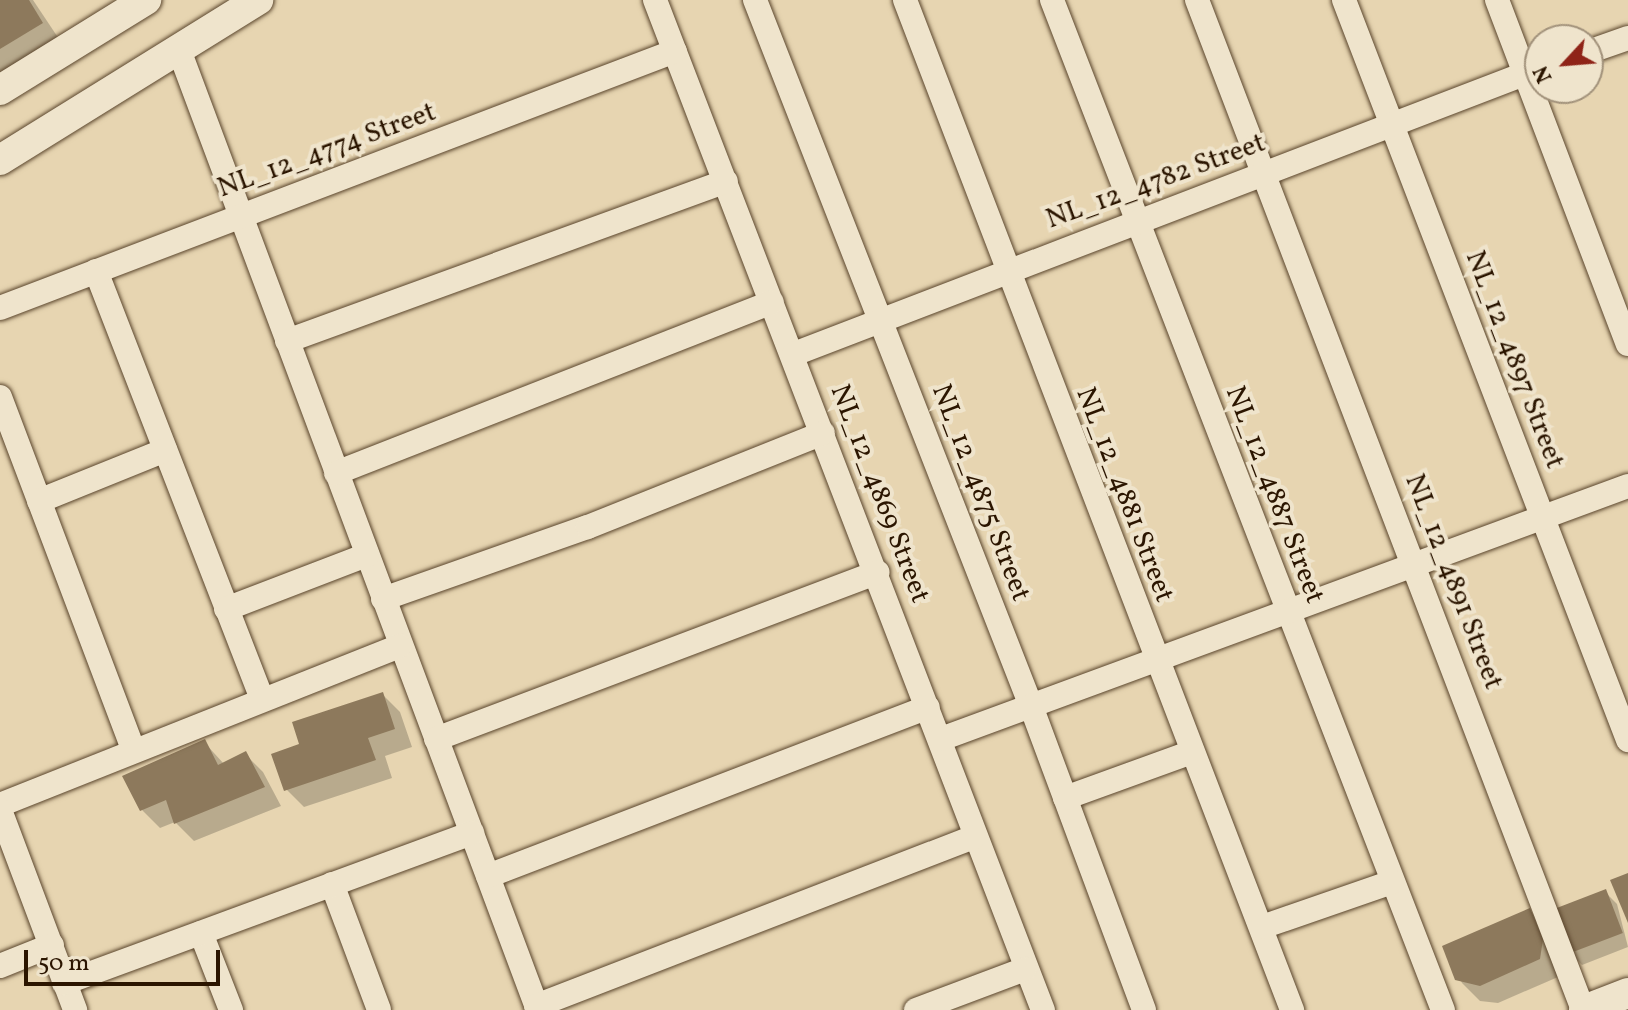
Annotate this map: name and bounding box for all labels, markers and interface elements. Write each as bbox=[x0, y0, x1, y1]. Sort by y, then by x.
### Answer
north arrow bbox=[1524, 24, 1604, 104]
text: N bbox=[1526, 60, 1561, 88]
street label: NL_12_4774 Street bbox=[213, 96, 441, 206]
street label: NL_12_4782 Street bbox=[1042, 127, 1270, 237]
street label: NL_12_4897 Street bbox=[1457, 246, 1571, 474]
street label: NL_12_4869 Street bbox=[822, 380, 936, 608]
street label: NL_12_4875 Street bbox=[923, 380, 1037, 606]
street label: NL_12_4887 Street bbox=[1217, 381, 1331, 609]
street label: NL_12_4881 Street bbox=[1068, 383, 1180, 607]
street label: NL_12_4891 Street bbox=[1396, 470, 1510, 694]
scale bar bbox=[28, 934, 224, 984]
text: 50 m bbox=[38, 947, 90, 981]

